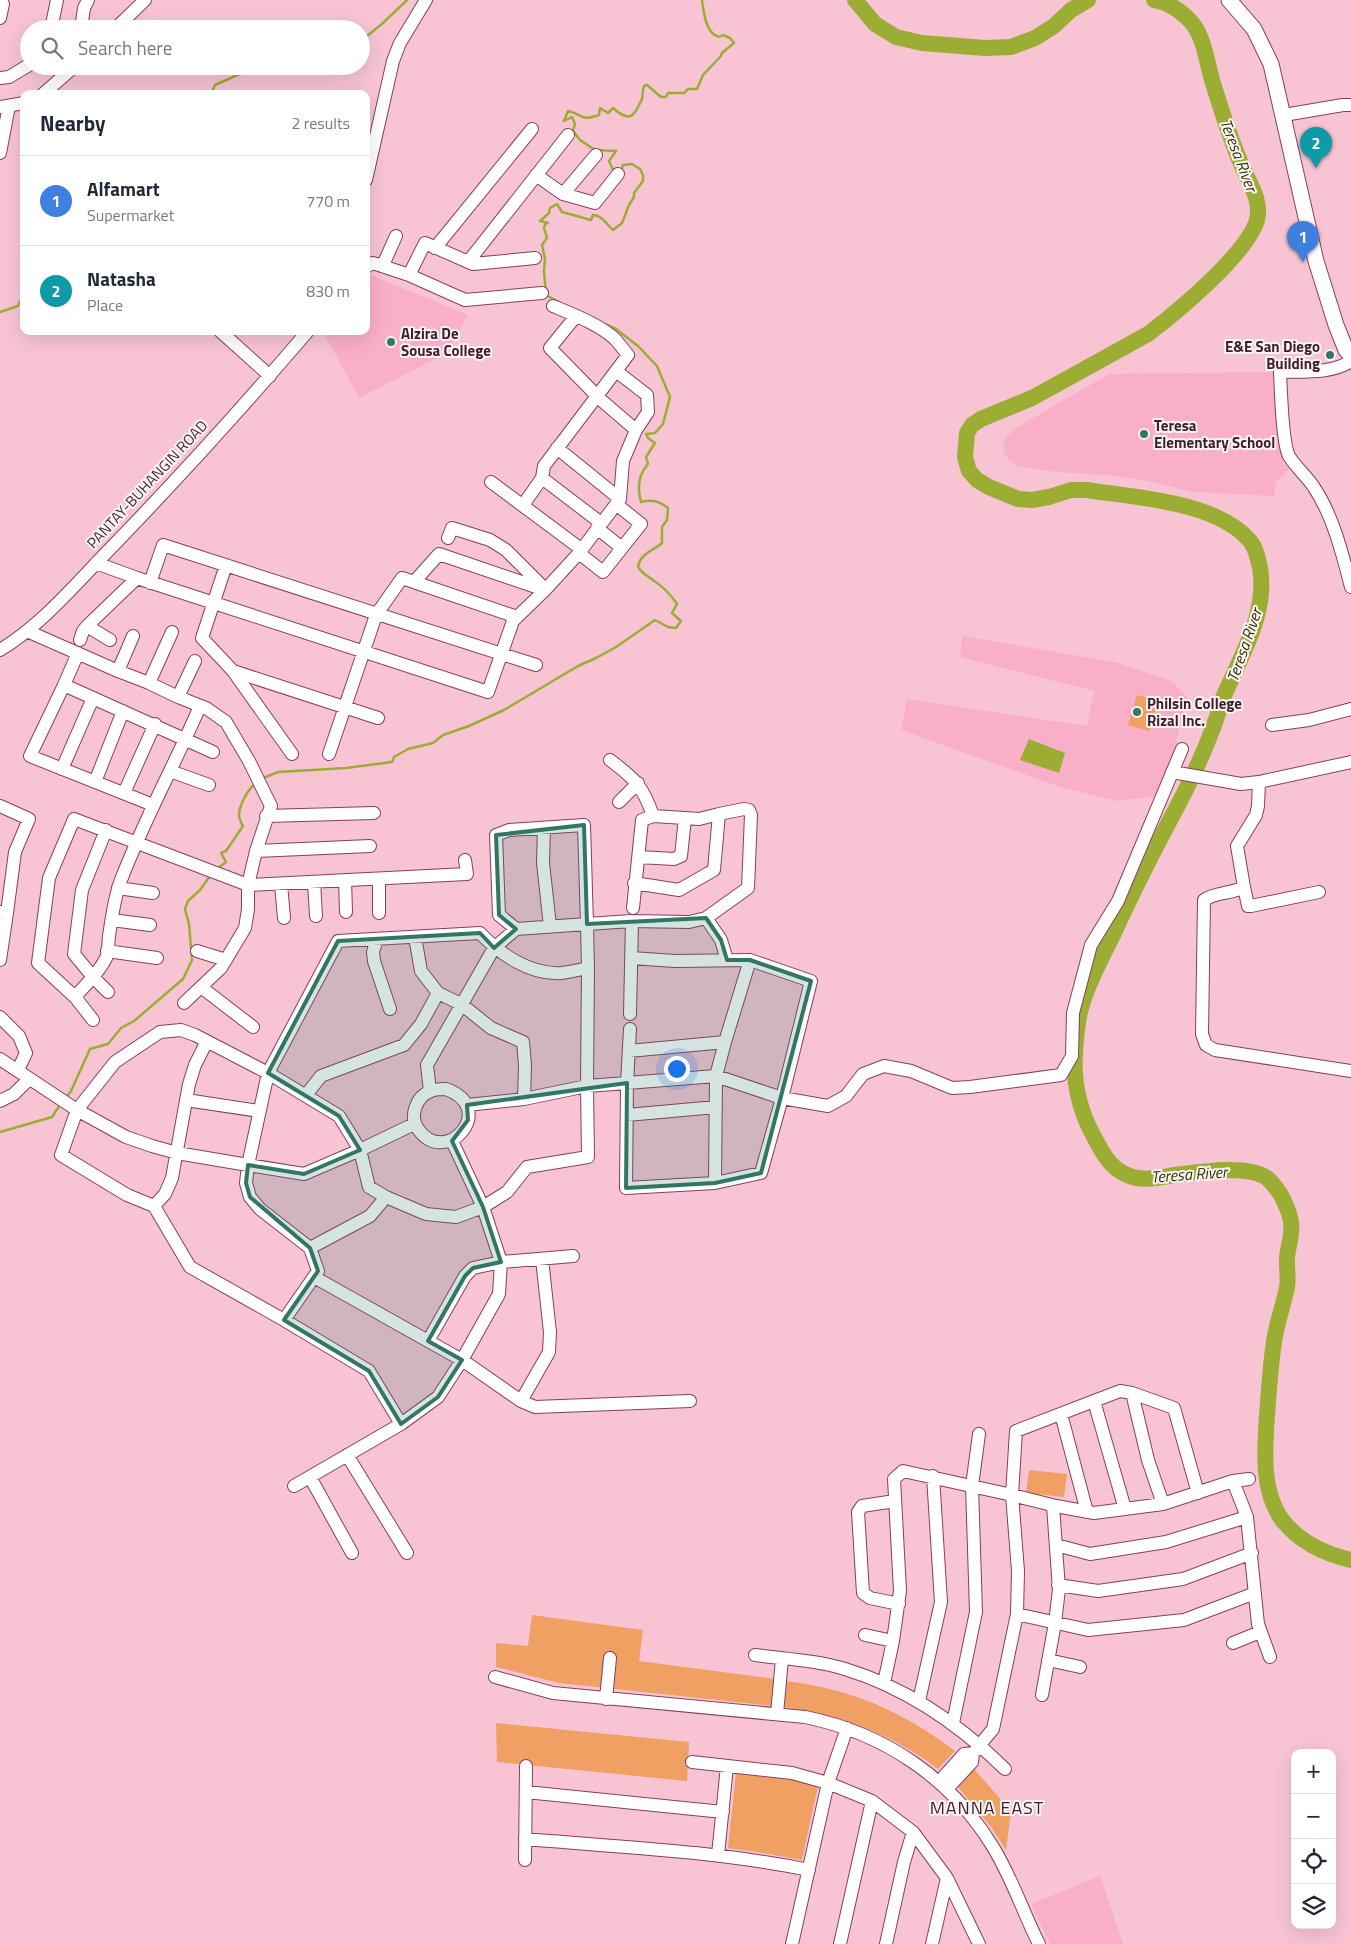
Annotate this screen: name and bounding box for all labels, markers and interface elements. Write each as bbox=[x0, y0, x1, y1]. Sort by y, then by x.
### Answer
search box bbox=[20, 20, 370, 75]
text: Search here bbox=[78, 33, 172, 62]
icon: search bbox=[38, 34, 66, 62]
text: Nearby bbox=[40, 107, 105, 139]
text: 2 results bbox=[291, 111, 350, 135]
water label: Teresa River bbox=[1214, 115, 1265, 197]
pin: 2 bbox=[1300, 127, 1332, 168]
text: Alfamart bbox=[87, 174, 160, 203]
text: 1 bbox=[52, 189, 60, 213]
text: 770 m bbox=[306, 189, 350, 213]
text: Supermarket bbox=[87, 203, 174, 227]
pin: 1 bbox=[1287, 221, 1319, 262]
text: Natasha bbox=[87, 264, 156, 293]
text: 2 bbox=[52, 279, 60, 303]
text: 830 m bbox=[306, 279, 350, 303]
text: Place bbox=[87, 293, 123, 317]
place label: Alzira De Sousa College bbox=[401, 322, 491, 362]
place label: E&E San Diego Building bbox=[1225, 335, 1320, 375]
marker: Alzira De Sousa College bbox=[385, 336, 397, 348]
marker: E&E San Diego Building bbox=[1324, 349, 1336, 361]
place label: Teresa Elementary School bbox=[1154, 414, 1275, 454]
street label: PANTAY-BUHANGIN ROAD bbox=[81, 415, 213, 553]
marker: Teresa Elementary School bbox=[1138, 428, 1150, 440]
water label: Teresa River bbox=[1220, 603, 1268, 685]
place label: Philsin College Rizal Inc. bbox=[1147, 692, 1242, 732]
marker: Philsin College Rizal Inc. bbox=[1131, 706, 1143, 718]
your location bbox=[664, 1056, 690, 1082]
water label: Teresa River bbox=[1150, 1159, 1230, 1189]
map controls bbox=[1291, 1749, 1336, 1929]
button: + bbox=[1291, 1749, 1336, 1794]
district label: MANNA EAST bbox=[930, 1794, 1044, 1821]
button: − bbox=[1291, 1794, 1336, 1839]
button: locate bbox=[1291, 1839, 1336, 1884]
button: layers bbox=[1291, 1884, 1336, 1929]

